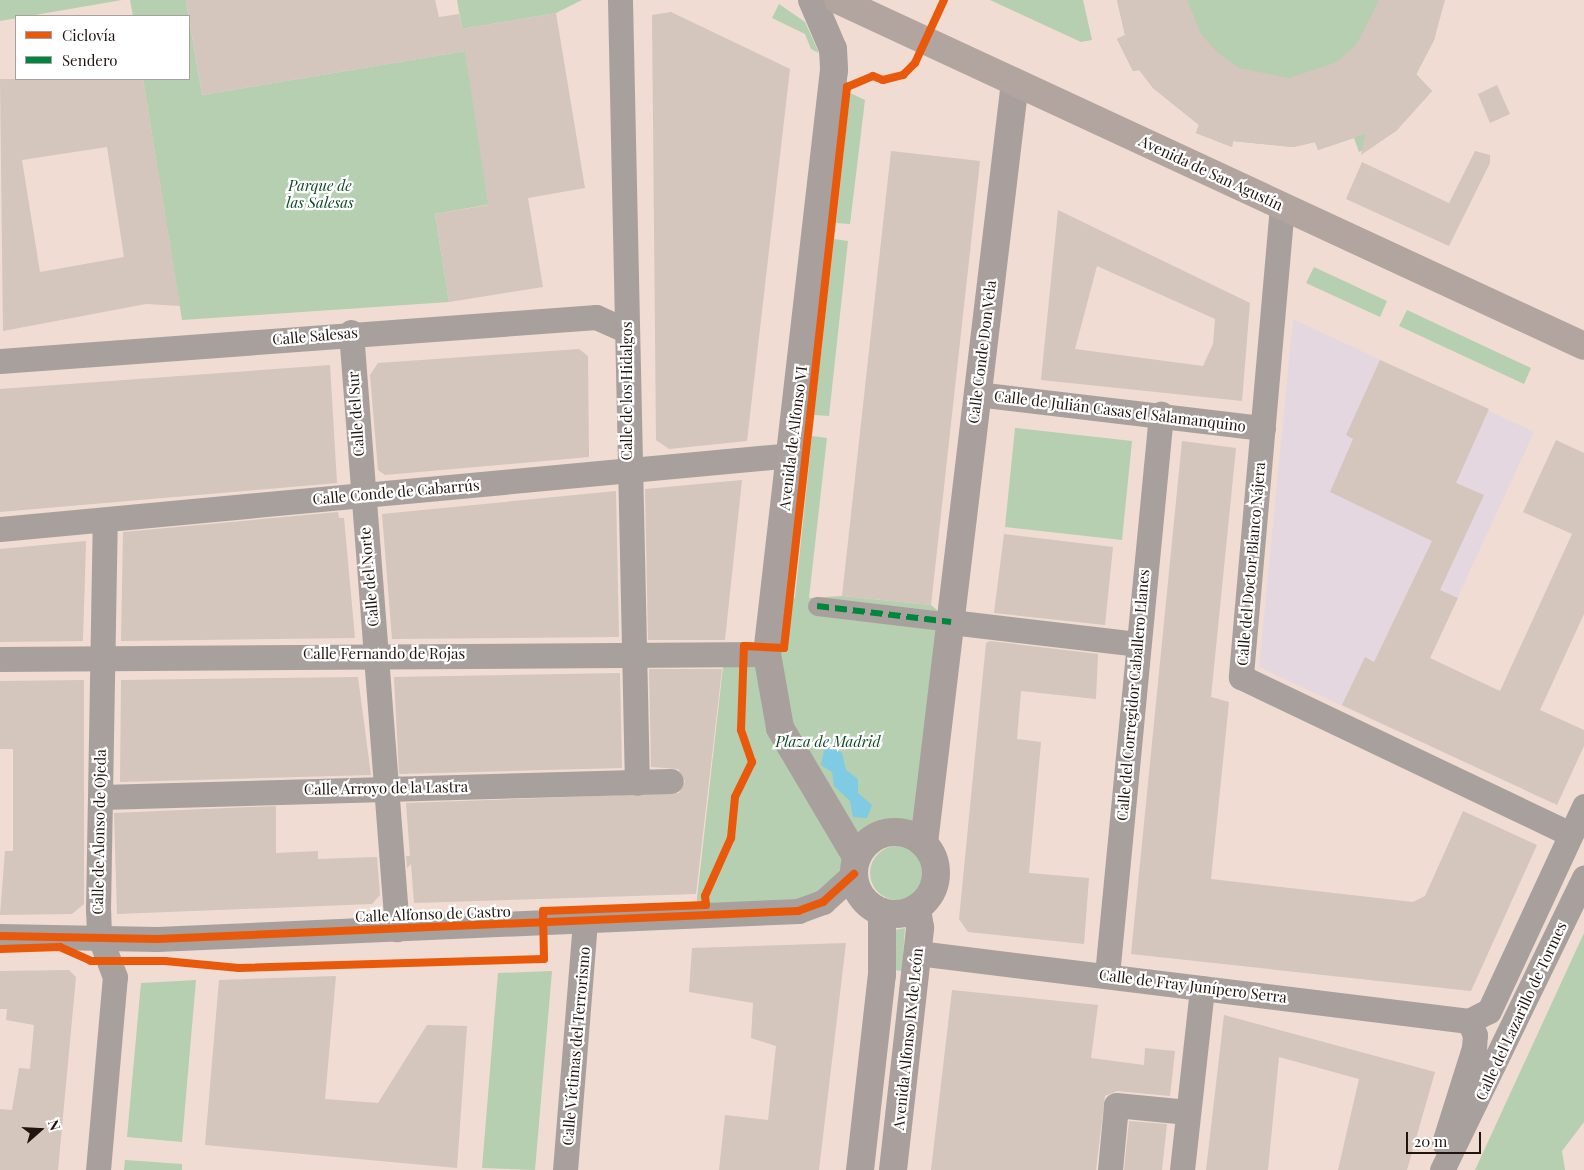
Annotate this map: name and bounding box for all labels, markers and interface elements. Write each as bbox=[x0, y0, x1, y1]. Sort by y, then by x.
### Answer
legend bbox=[15, 15, 190, 80]
text: Ciclovía bbox=[62, 25, 115, 45]
text: Sendero bbox=[62, 50, 118, 70]
street label: Avenida de San Agustín bbox=[1136, 132, 1286, 214]
park label: Parque de las Salesas bbox=[286, 176, 354, 211]
street label: Calle Conde Don Vela bbox=[964, 279, 1000, 425]
street label: Calle de los Hidalgos bbox=[618, 321, 636, 461]
street label: Calle Salesas bbox=[272, 323, 358, 349]
street label: Avenida de Alfonso VI bbox=[775, 364, 811, 512]
street label: Calle del Sur bbox=[344, 371, 368, 457]
street label: Calle de Julián Casas el Salamanquino bbox=[993, 387, 1247, 435]
street label: Calle del Doctor Blanco Nájera bbox=[1233, 461, 1269, 667]
street label: Calle Conde de Cabarrús bbox=[312, 476, 480, 508]
street label: Calle del Norte bbox=[356, 526, 382, 628]
street label: Calle del Corregidor Caballero Llanes bbox=[1113, 568, 1153, 822]
street label: Calle Fernando de Rojas bbox=[303, 645, 465, 663]
park label: Plaza de Madrid bbox=[775, 733, 881, 751]
street label: Calle de Alonso de Ojeda bbox=[89, 749, 109, 915]
street label: Calle Arroyo de la Lastra bbox=[303, 778, 469, 798]
street label: Calle Alfonso de Castro bbox=[355, 902, 511, 926]
street label: Calle del Lazarillo de Tormes bbox=[1472, 919, 1570, 1103]
street label: Calle Víctimas del Terrorismo bbox=[558, 945, 594, 1147]
street label: Avenida Alfonso IX de León bbox=[889, 947, 927, 1131]
street label: Calle de Fray Junípero Serra bbox=[1098, 966, 1288, 1006]
north arrow bbox=[15, 1105, 65, 1155]
text: N bbox=[44, 1117, 65, 1133]
scale bar bbox=[1409, 1122, 1484, 1154]
text: 20 m bbox=[1414, 1131, 1447, 1151]

